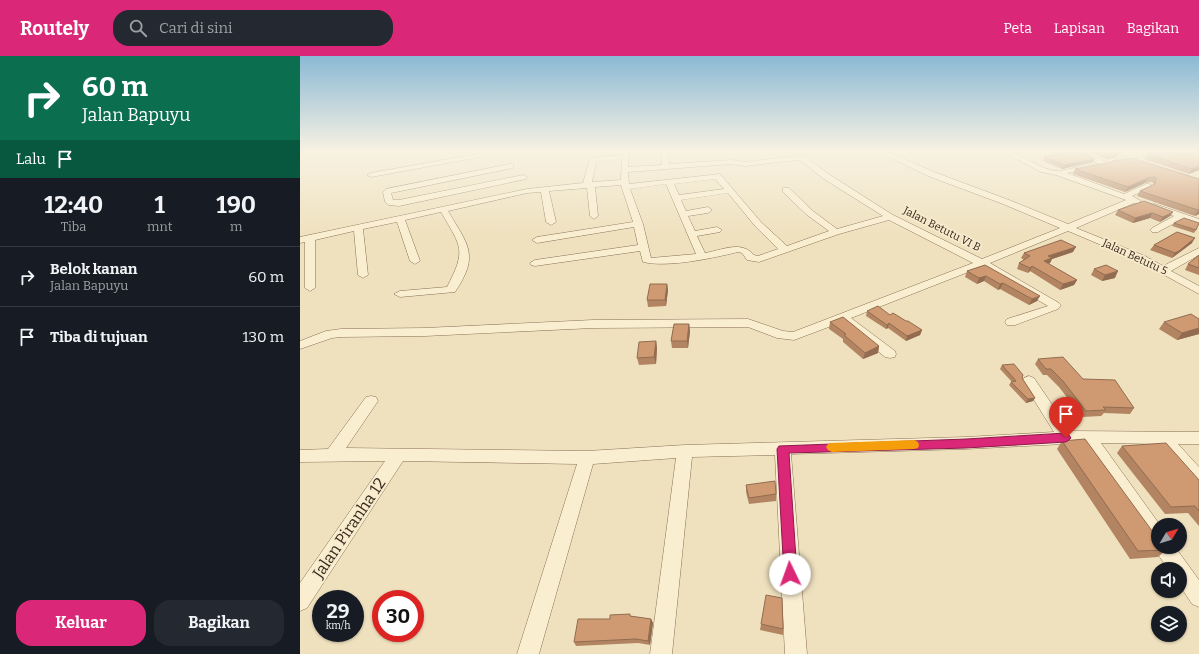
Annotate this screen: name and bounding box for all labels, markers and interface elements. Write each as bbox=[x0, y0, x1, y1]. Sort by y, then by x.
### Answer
search box bbox=[113, 10, 393, 46]
text: Routely bbox=[20, 17, 89, 40]
icon: search bbox=[127, 17, 149, 39]
text: Cari di sini bbox=[159, 19, 233, 37]
text: Peta bbox=[1003, 20, 1032, 37]
text: Lapisan bbox=[1054, 20, 1105, 37]
text: Bagikan bbox=[1127, 20, 1179, 37]
text: 60 m bbox=[82, 70, 148, 103]
icon: right bbox=[16, 72, 68, 124]
text: Jalan Bapuyu bbox=[82, 104, 191, 126]
icon: arrive bbox=[54, 148, 76, 170]
text: Lalu bbox=[16, 150, 46, 168]
text: 12:40 bbox=[44, 191, 103, 219]
text: 1 bbox=[155, 191, 165, 219]
text: 190 bbox=[216, 191, 256, 219]
street label: Jalan Betutu VI B bbox=[900, 203, 983, 254]
text: Tiba bbox=[61, 219, 86, 234]
text: mnt bbox=[147, 219, 172, 234]
text: m bbox=[230, 219, 242, 234]
street label: Jalan Betutu 5 bbox=[1099, 236, 1170, 278]
text: Belok kanan bbox=[50, 260, 138, 278]
icon: right bbox=[16, 266, 38, 288]
text: 60 m bbox=[248, 268, 284, 286]
text: Jalan Bapuyu bbox=[50, 278, 128, 293]
icon: arrive bbox=[16, 326, 38, 348]
text: Tiba di tujuan bbox=[50, 328, 148, 346]
text: 130 m bbox=[242, 328, 284, 346]
pin bbox=[1049, 397, 1083, 438]
icon: arrive bbox=[1055, 403, 1077, 425]
street label: Jalan Piranha 12 bbox=[308, 474, 390, 583]
north arrow bbox=[1151, 518, 1187, 554]
map controls bbox=[1151, 518, 1187, 642]
position arrow bbox=[769, 553, 811, 595]
button: sound bbox=[1151, 562, 1187, 598]
speed limit sign: 30 bbox=[372, 590, 424, 642]
text: 29 bbox=[326, 599, 350, 623]
button: Keluar bbox=[16, 600, 146, 646]
button: Bagikan bbox=[154, 600, 284, 646]
button: layers bbox=[1151, 606, 1187, 642]
text: km/h bbox=[326, 620, 350, 632]

